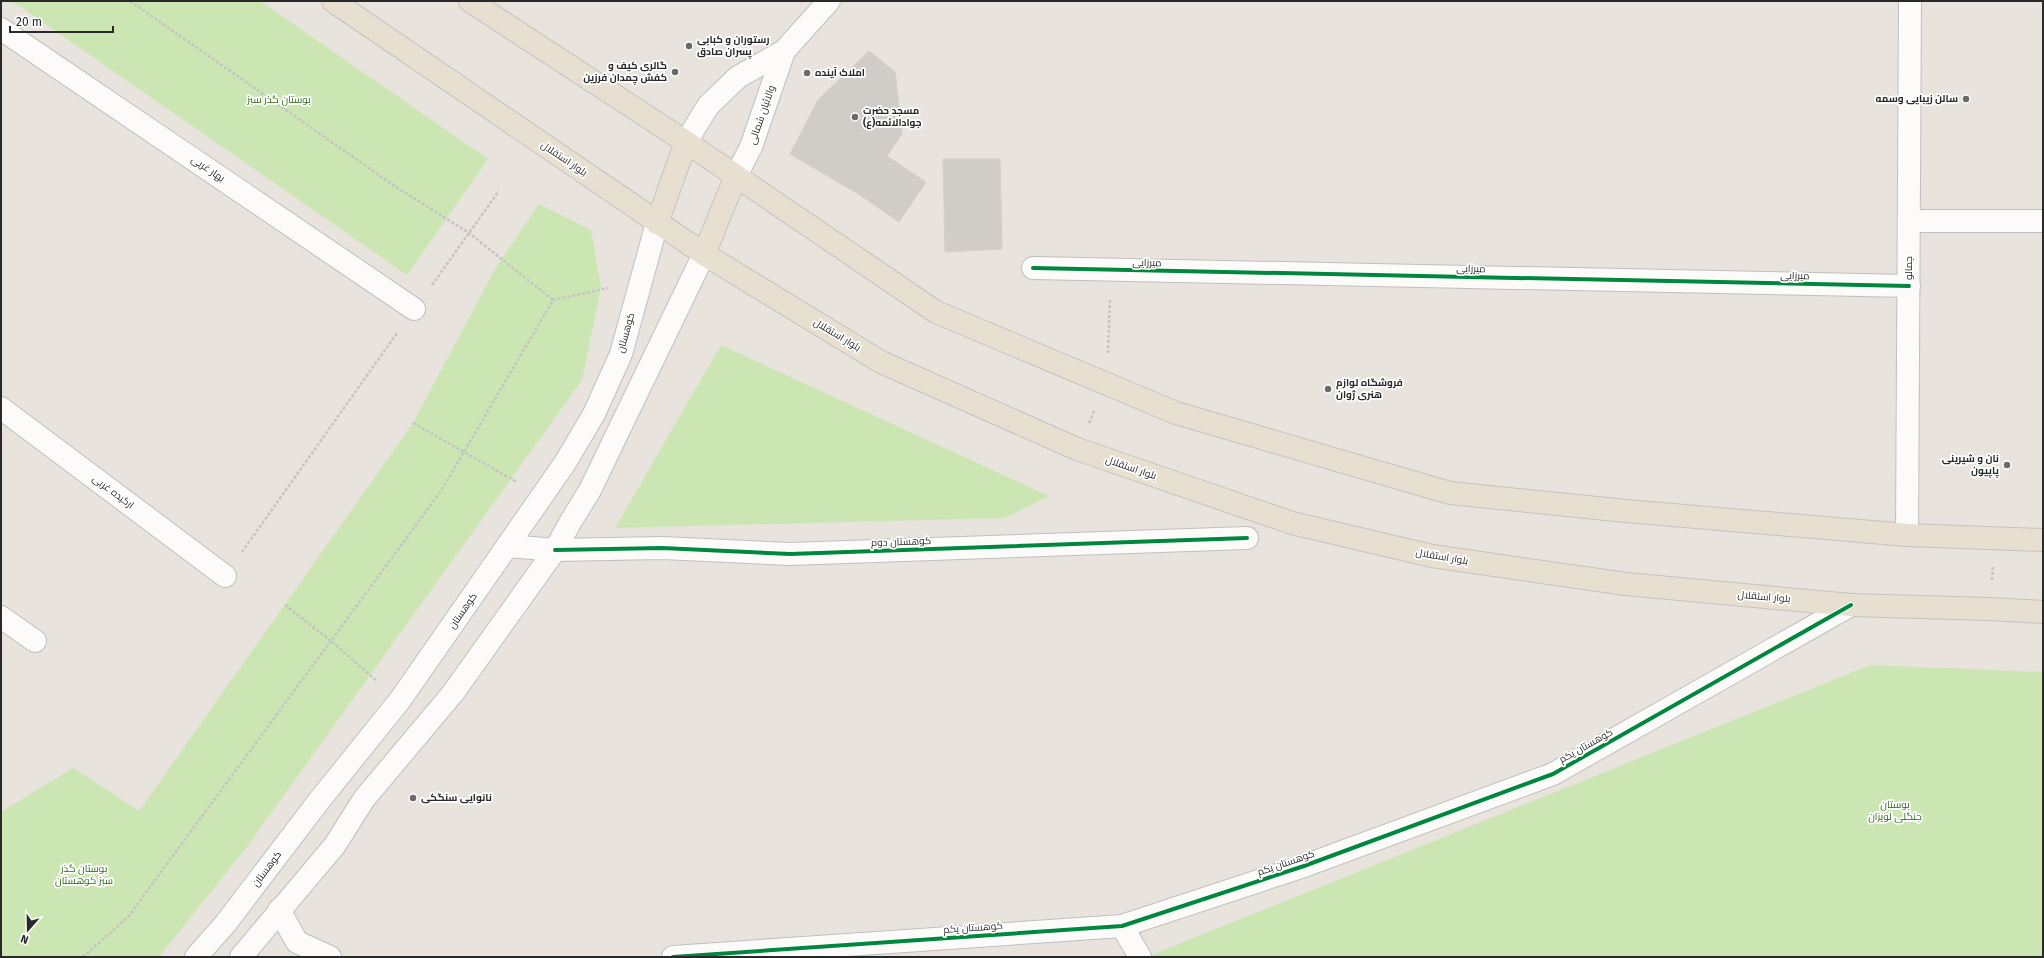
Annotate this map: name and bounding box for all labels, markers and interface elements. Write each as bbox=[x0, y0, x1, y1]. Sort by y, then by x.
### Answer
scale bar bbox=[10, 8, 113, 34]
text: 20 m bbox=[16, 15, 42, 29]
place label: رستوران و کبابی پسران صادق bbox=[697, 34, 769, 59]
marker: رستوران و کبابی پسران صادق bbox=[684, 41, 694, 51]
place label: گالری کیف و کفش چمدان فرزین bbox=[583, 60, 667, 85]
marker: گالری کیف و کفش چمدان فرزین bbox=[670, 67, 680, 77]
place label: املاک آینده bbox=[815, 67, 865, 79]
marker: املاک آینده bbox=[802, 68, 812, 78]
street label: والائیان شمالی bbox=[746, 84, 778, 146]
place label: سالن زیبایی وسمه bbox=[1876, 93, 1958, 105]
park label: بوستان گذر سبز bbox=[246, 94, 311, 106]
marker: سالن زیبایی وسمه bbox=[1961, 94, 1971, 104]
place label: مسجد حضرت جوادالائمه(ع) bbox=[863, 105, 922, 130]
marker: مسجد حضرت جوادالائمه(ع) bbox=[850, 112, 860, 122]
street label: بلوار استقلال bbox=[539, 139, 589, 179]
street label: بهار غربی bbox=[189, 153, 227, 185]
street label: جمالو bbox=[1903, 256, 1915, 280]
street label: میرزایی bbox=[1132, 257, 1162, 269]
street label: میرزایی bbox=[1456, 263, 1486, 275]
street label: میرزایی bbox=[1780, 270, 1810, 282]
street label: کوهستان bbox=[615, 312, 637, 354]
street label: بلوار استقلال bbox=[811, 316, 863, 354]
place label: فروشگاه لوازم هنری ژوان bbox=[1336, 377, 1403, 401]
marker: فروشگاه لوازم هنری ژوان bbox=[1323, 384, 1333, 394]
place label: نان و شیرینی پاپیون bbox=[1942, 453, 1999, 478]
street label: بلوار استقلال bbox=[1104, 454, 1158, 482]
marker: نان و شیرینی پاپیون bbox=[2002, 460, 2012, 470]
street label: ارکیده غربی bbox=[90, 473, 136, 511]
street label: کوهستان دوم bbox=[871, 535, 931, 550]
street label: بلوار استقلال bbox=[1415, 546, 1469, 568]
street label: بلوار استقلال bbox=[1737, 589, 1791, 605]
street label: کوهستان bbox=[446, 591, 480, 631]
street label: کوهستان یکم bbox=[1557, 726, 1615, 767]
place label: نانوایی سنگکی bbox=[421, 792, 492, 804]
marker: نانوایی سنگکی bbox=[408, 793, 418, 803]
park label: بوستان جنگلی لویزان bbox=[1868, 799, 1922, 823]
street label: کوهستان یکم bbox=[1256, 848, 1316, 879]
street label: کوهستان bbox=[250, 849, 284, 889]
park label: بوستان گذر سبز کوهستان bbox=[55, 863, 113, 887]
north arrow bbox=[8, 910, 48, 950]
street label: کوهستان یکم bbox=[943, 920, 1003, 937]
text: N bbox=[19, 932, 30, 946]

